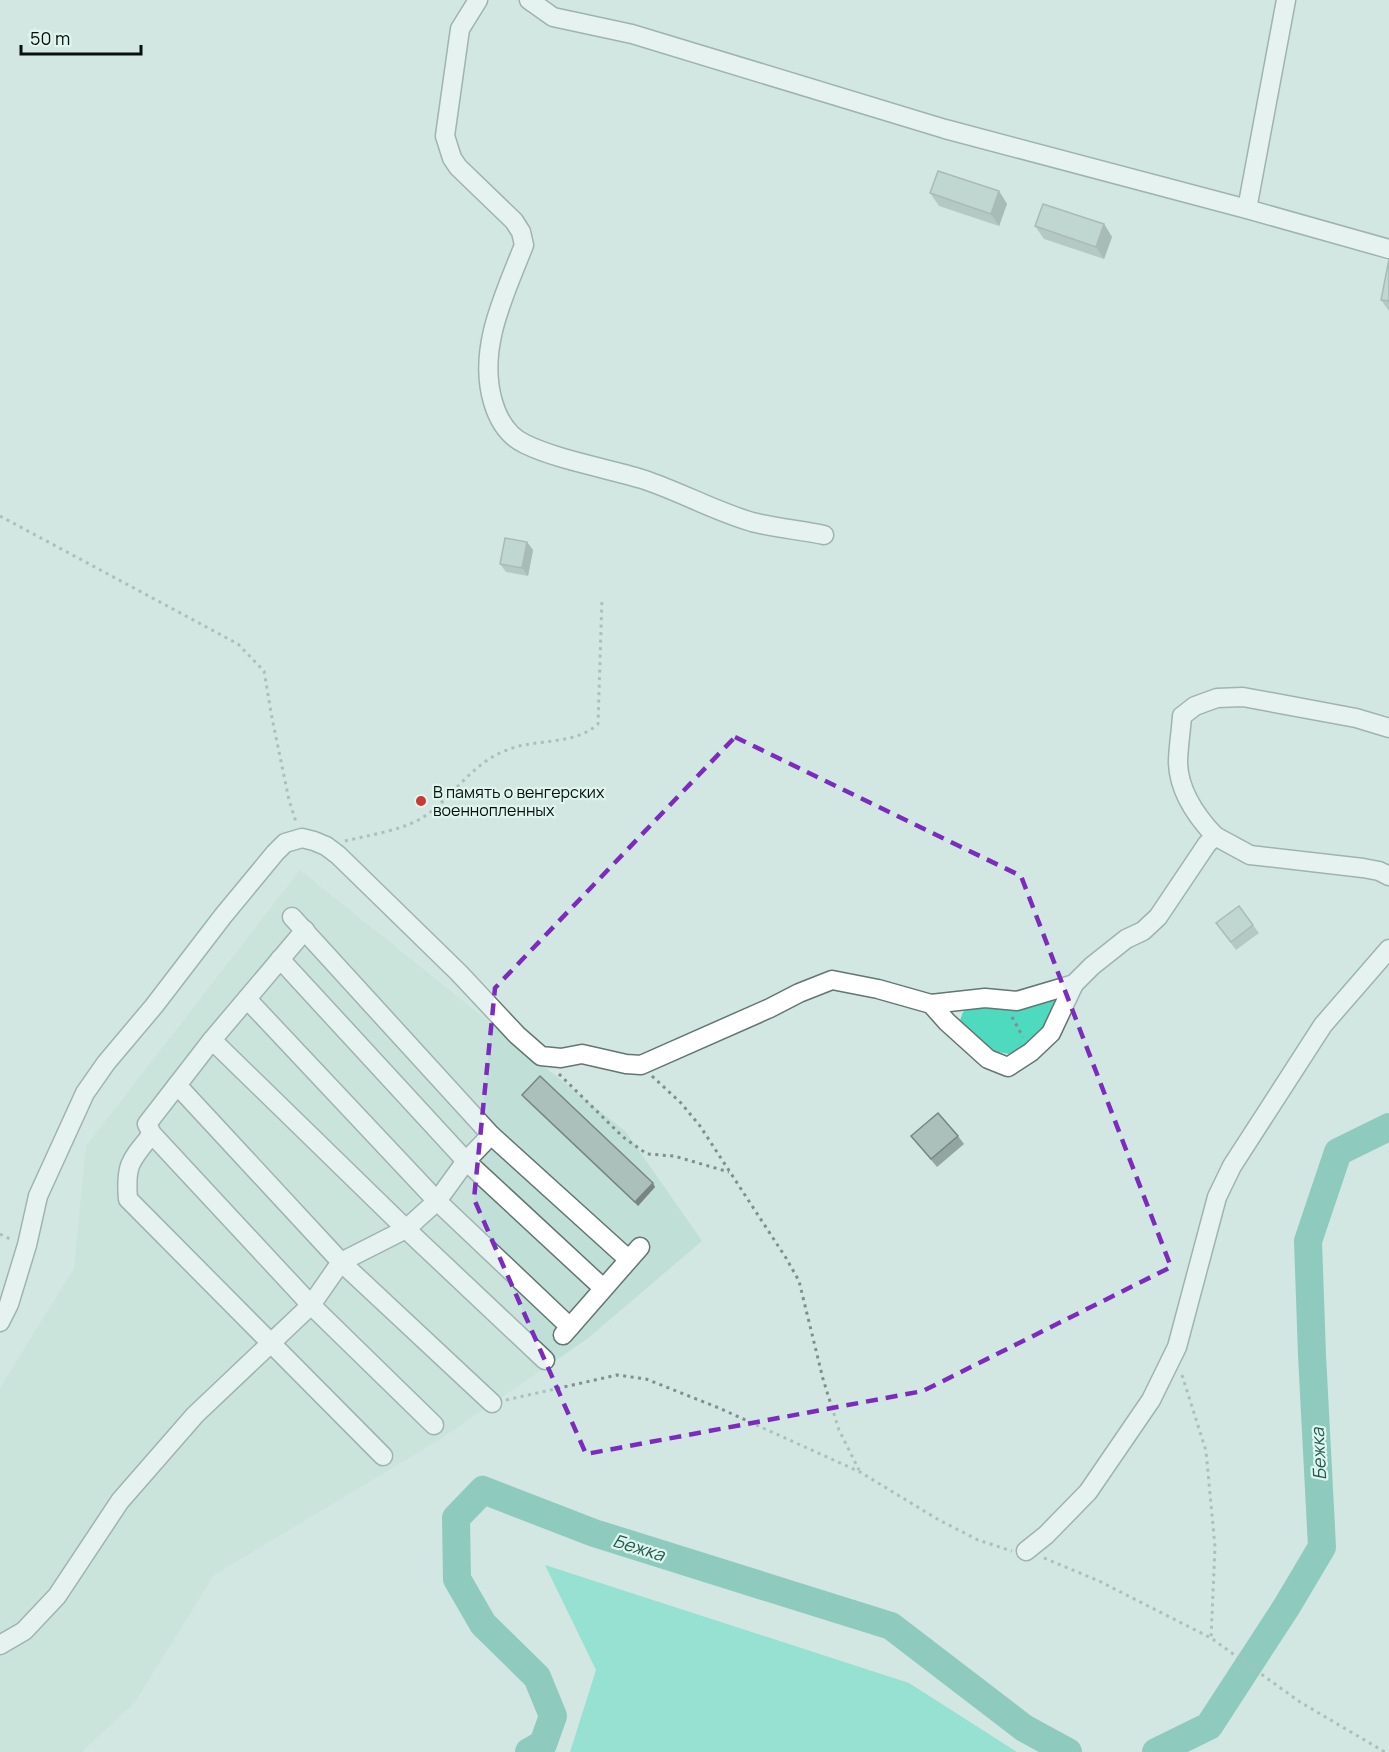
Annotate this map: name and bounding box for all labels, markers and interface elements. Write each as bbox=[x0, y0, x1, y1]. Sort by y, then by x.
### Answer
scale bar bbox=[21, 18, 141, 56]
text: 50 m bbox=[30, 26, 70, 50]
place label: В память о венгерских военнопленных bbox=[433, 781, 605, 821]
marker: В память о венгерских военнопленных bbox=[414, 794, 428, 808]
water label: Бежка bbox=[1305, 1426, 1331, 1481]
water label: Бежка bbox=[610, 1528, 669, 1566]

